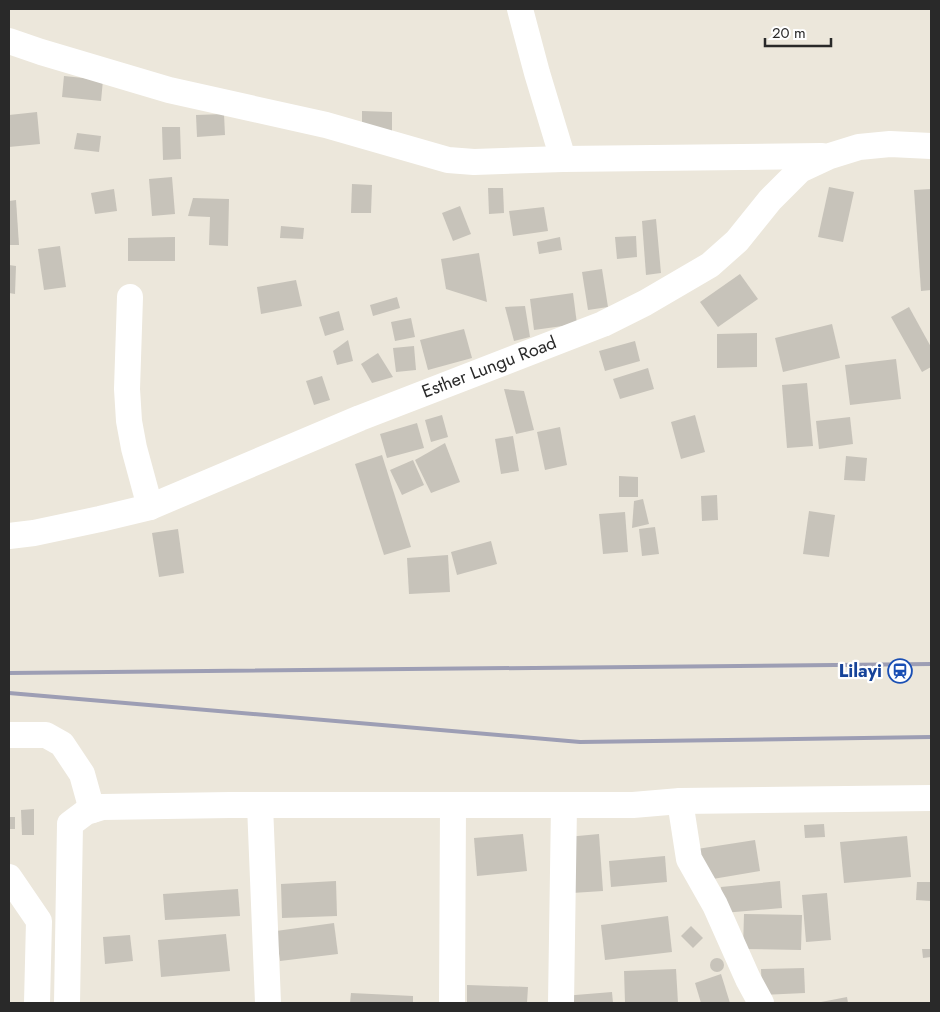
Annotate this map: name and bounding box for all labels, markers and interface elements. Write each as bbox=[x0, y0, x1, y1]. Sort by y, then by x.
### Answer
scale bar bbox=[765, 15, 831, 47]
text: 20 m bbox=[772, 22, 806, 44]
street label: Esther Lungu Road bbox=[418, 329, 560, 405]
place label: Lilayi bbox=[839, 658, 882, 684]
station icon: Lilayi bbox=[887, 658, 913, 684]

